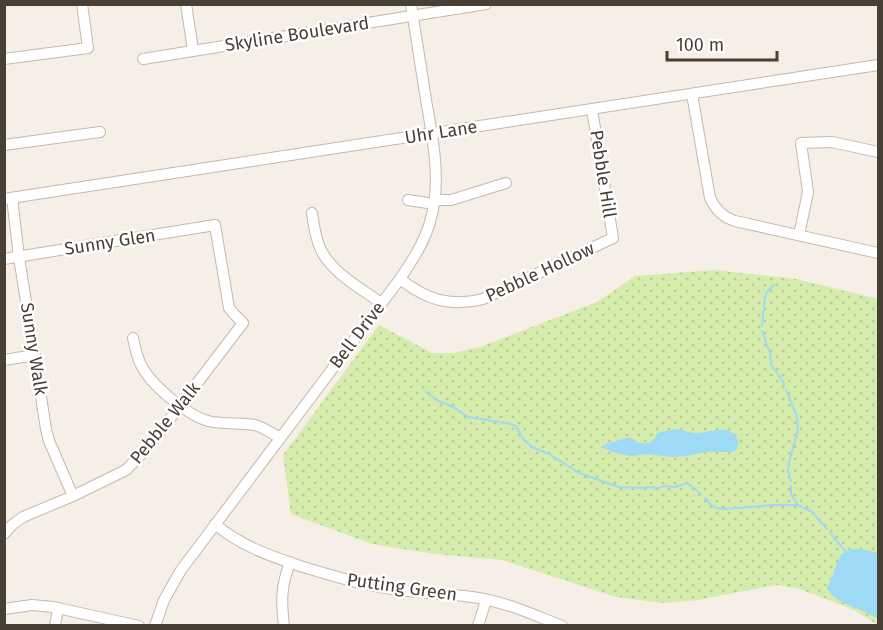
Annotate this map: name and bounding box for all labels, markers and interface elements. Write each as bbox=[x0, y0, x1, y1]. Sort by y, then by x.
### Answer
street label: Skyline Boulevard bbox=[223, 12, 371, 56]
scale bar bbox=[667, 24, 776, 62]
text: 100 m bbox=[676, 34, 724, 56]
street label: Uhr Lane bbox=[403, 115, 479, 149]
street label: Pebble Hill bbox=[585, 128, 621, 220]
street label: Sunny Glen bbox=[63, 224, 157, 260]
street label: Pebble Hollow bbox=[482, 237, 598, 307]
street label: Bell Drive bbox=[325, 297, 389, 373]
street label: Sunny Walk bbox=[16, 301, 52, 398]
street label: Pebble Walk bbox=[125, 377, 205, 469]
street label: Putting Green bbox=[345, 568, 459, 606]

